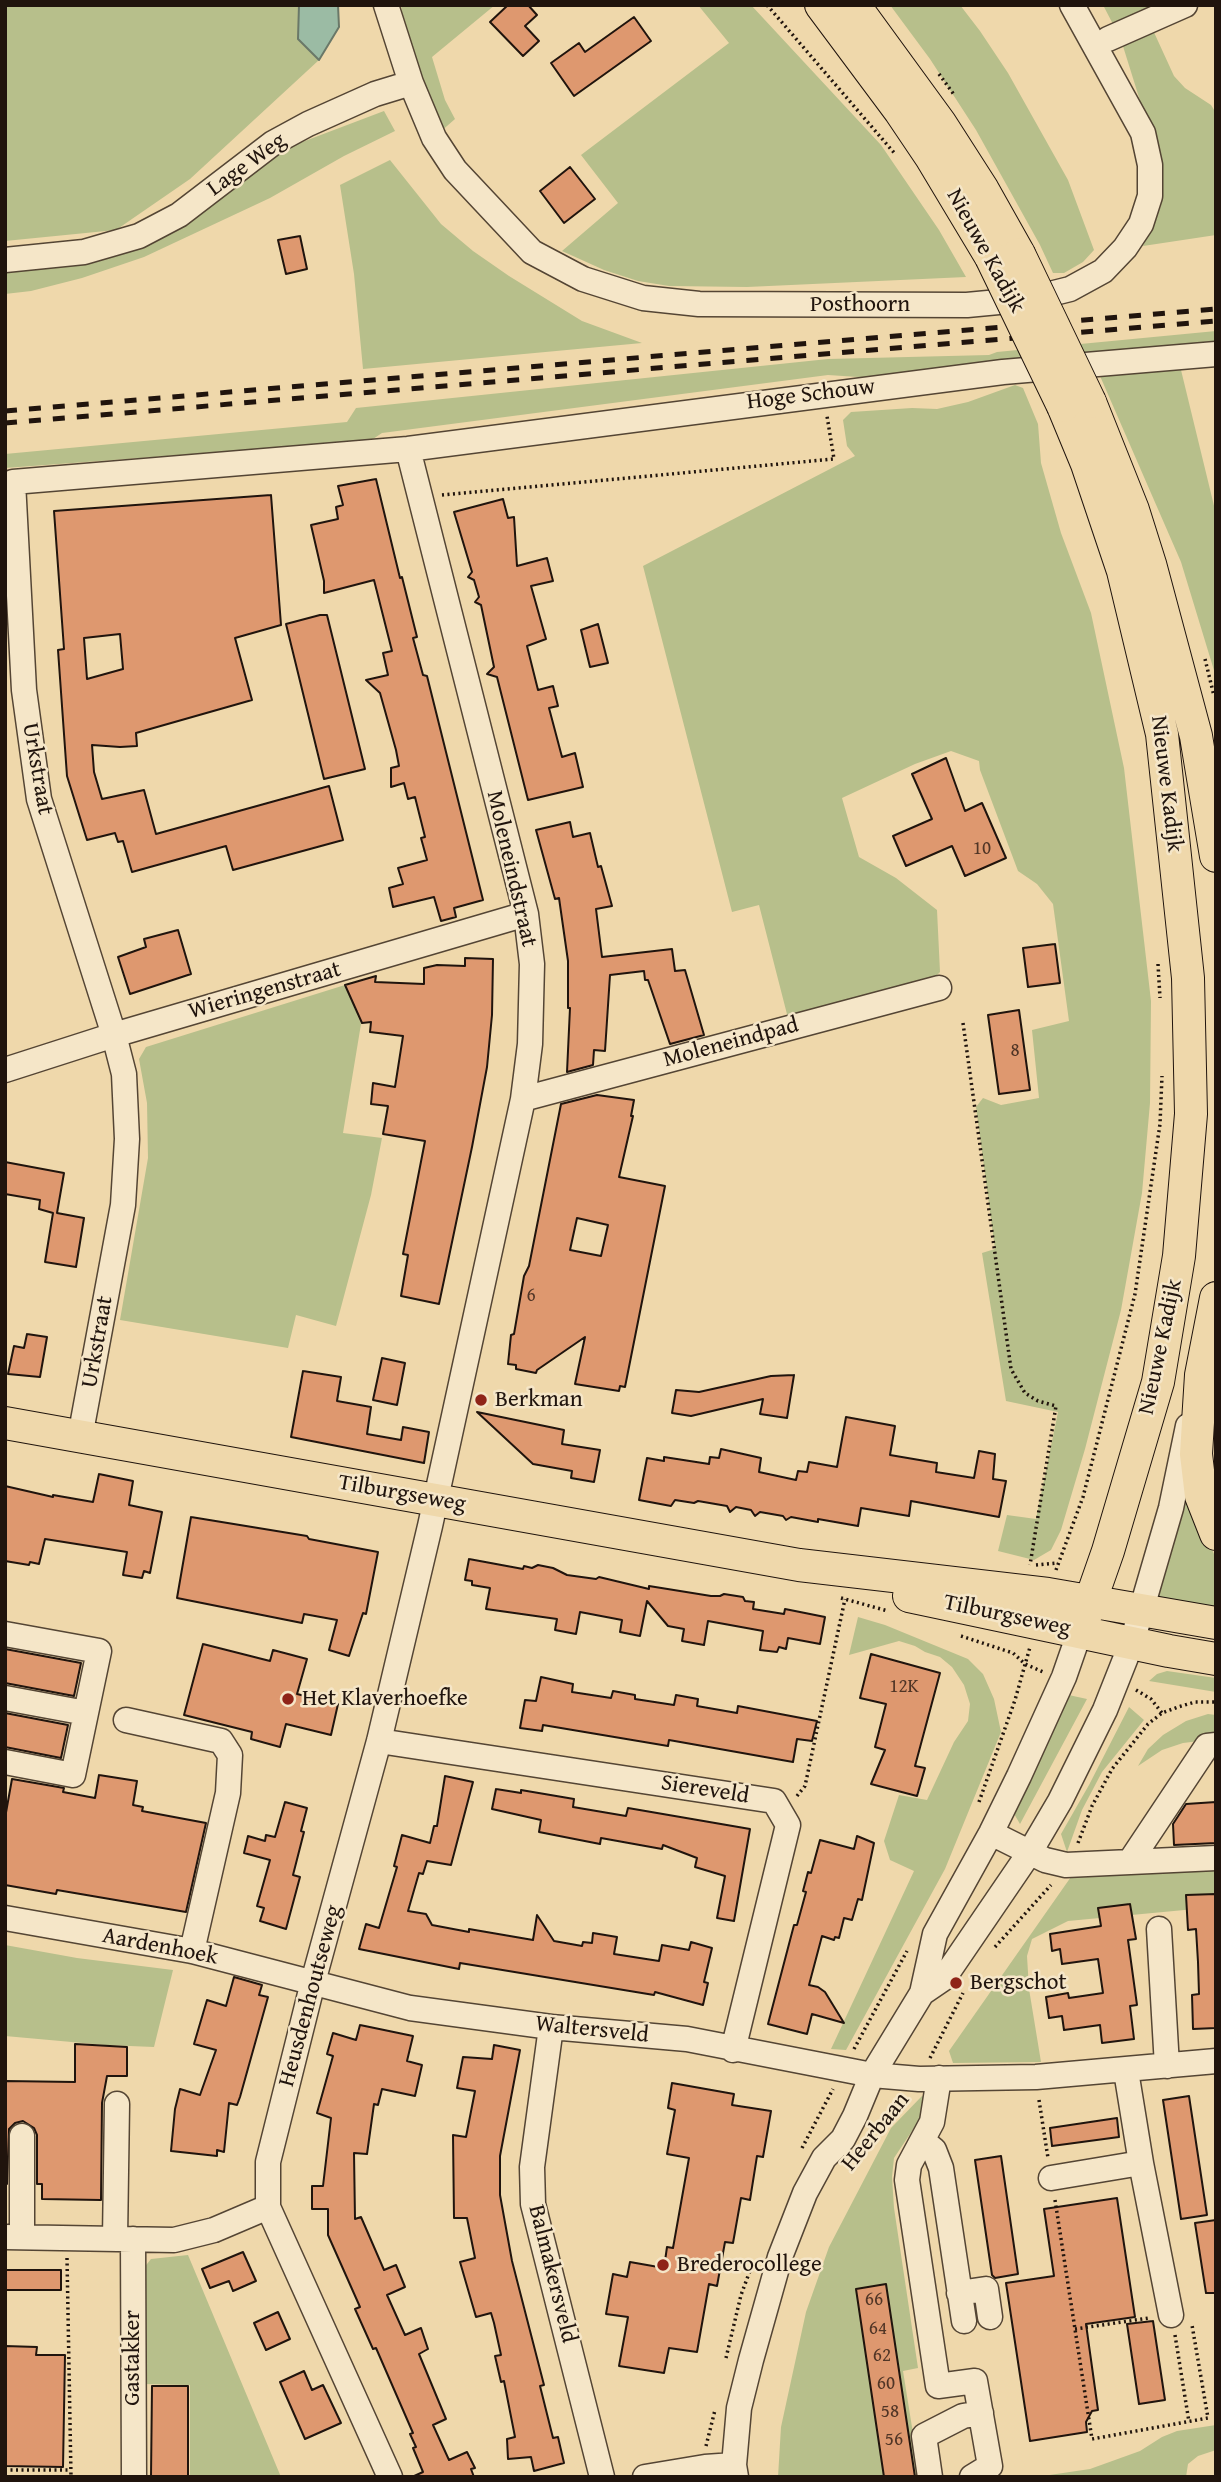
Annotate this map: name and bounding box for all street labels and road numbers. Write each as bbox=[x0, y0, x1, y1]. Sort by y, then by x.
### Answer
street label: Lage Weg bbox=[202, 127, 292, 203]
street label: Nieuwe Kadijk bbox=[940, 184, 1030, 318]
street label: Posthoorn bbox=[810, 291, 910, 319]
street label: Hoge Schouw bbox=[745, 373, 877, 417]
street label: Nieuwe Kadijk bbox=[1144, 714, 1188, 854]
street label: Urkstraat bbox=[15, 721, 59, 817]
street label: Moleneindstraat bbox=[480, 788, 542, 950]
street label: Wieringenstraat bbox=[186, 956, 344, 1026]
street label: Moleneindpad bbox=[660, 1012, 802, 1074]
street label: Nieuwe Kadijk bbox=[1133, 1277, 1189, 1417]
street label: Urkstraat bbox=[76, 1294, 120, 1390]
street label: Tilburgseweg bbox=[336, 1469, 468, 1519]
street label: Tilburgseweg bbox=[941, 1589, 1073, 1643]
street label: Siereveld bbox=[659, 1769, 751, 1811]
street label: Heusdenhoutseweg bbox=[273, 1902, 349, 2090]
street label: Aardenhoek bbox=[100, 1922, 220, 1972]
street label: Waltersveld bbox=[534, 2010, 650, 2050]
street label: Heerbaan bbox=[836, 2087, 916, 2177]
street label: Balmakersveld bbox=[522, 2202, 582, 2346]
street label: Gastakker bbox=[119, 2310, 147, 2406]

